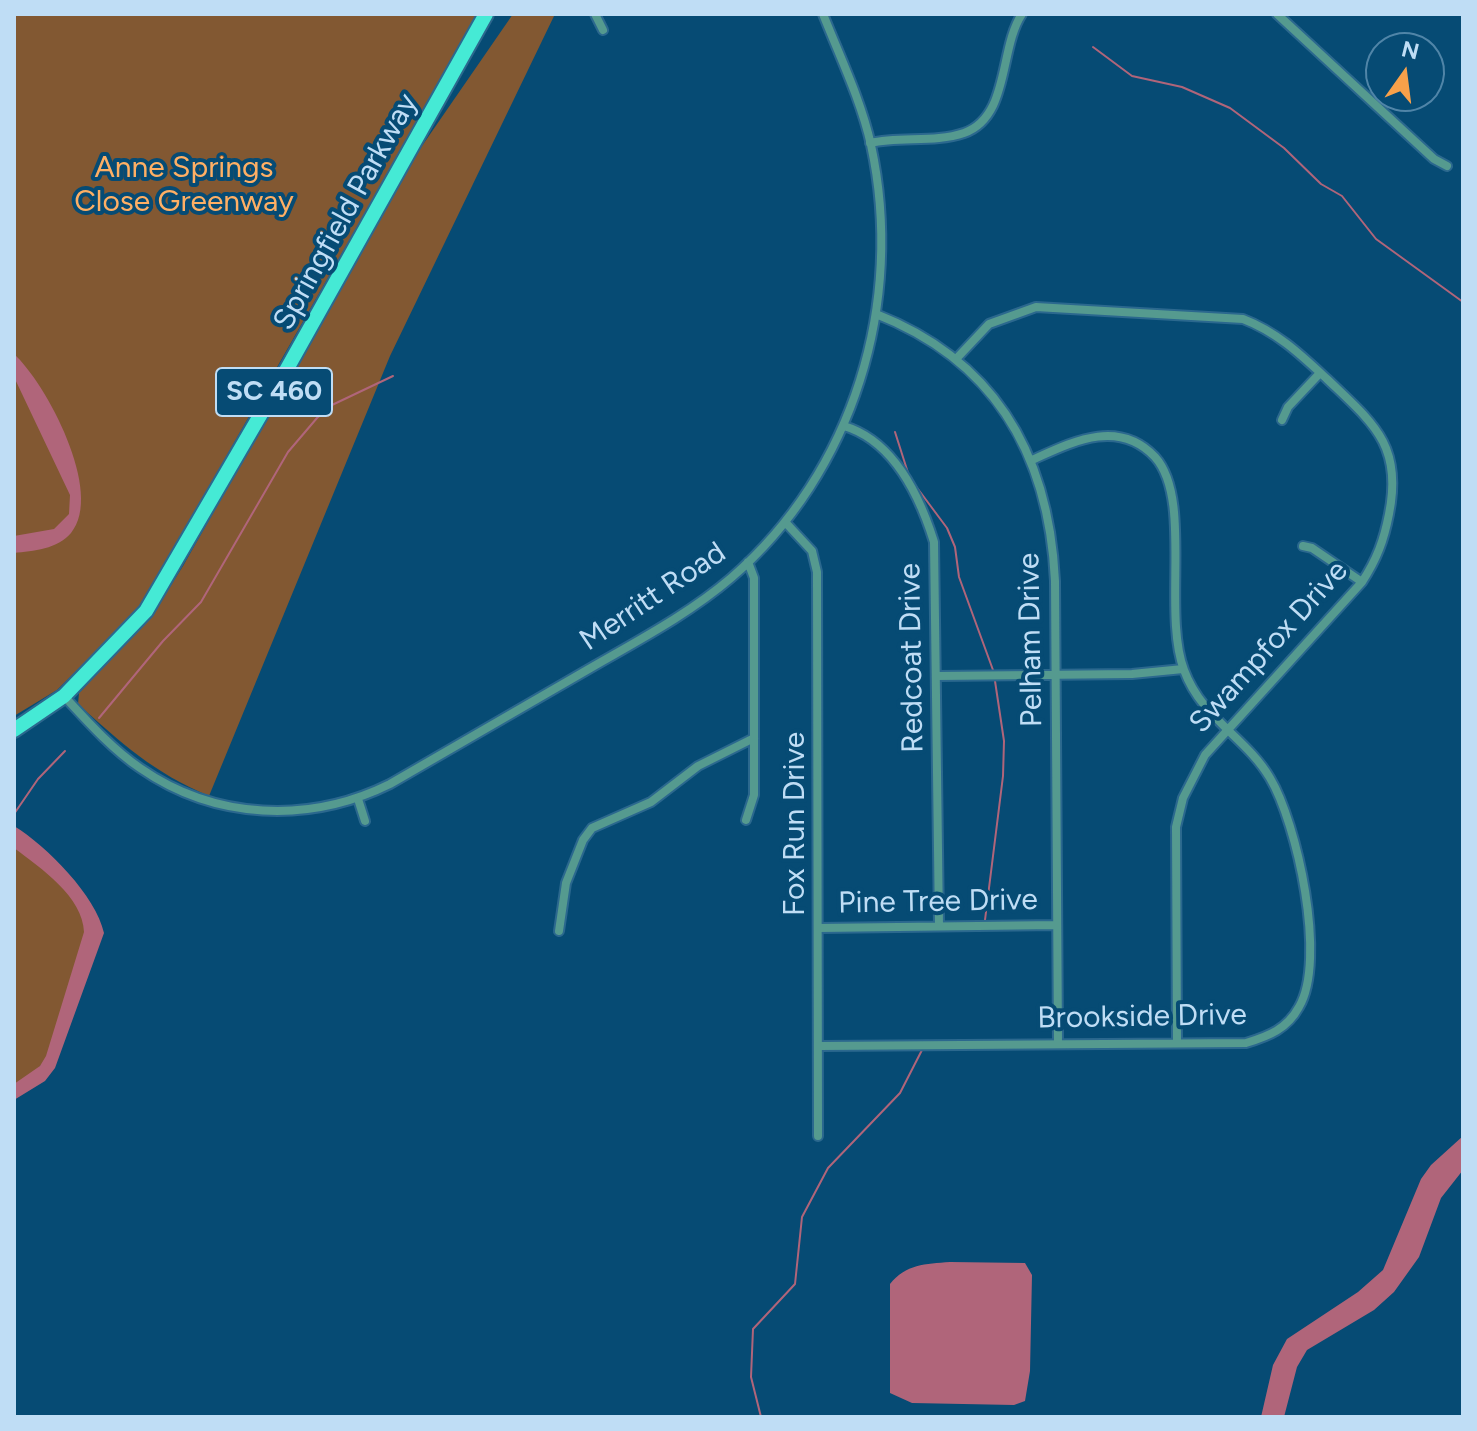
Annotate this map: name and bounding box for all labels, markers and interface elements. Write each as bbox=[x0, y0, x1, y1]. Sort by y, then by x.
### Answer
north arrow bbox=[1365, 32, 1445, 112]
text: N bbox=[1399, 35, 1422, 65]
street label: Springfield Parkway bbox=[266, 88, 426, 336]
park label: Anne Springs Close Greenway bbox=[74, 150, 294, 220]
road number: SC 460 bbox=[216, 368, 332, 416]
street label: Merritt Road bbox=[573, 535, 733, 659]
street label: Pelham Drive bbox=[1011, 552, 1051, 728]
street label: Swampfox Drive bbox=[1182, 553, 1356, 741]
street label: Redcoat Drive bbox=[892, 563, 932, 753]
street label: Fox Run Drive bbox=[777, 732, 813, 916]
street label: Pine Tree Drive bbox=[838, 882, 1038, 922]
street label: Brookside Drive bbox=[1037, 997, 1247, 1037]

